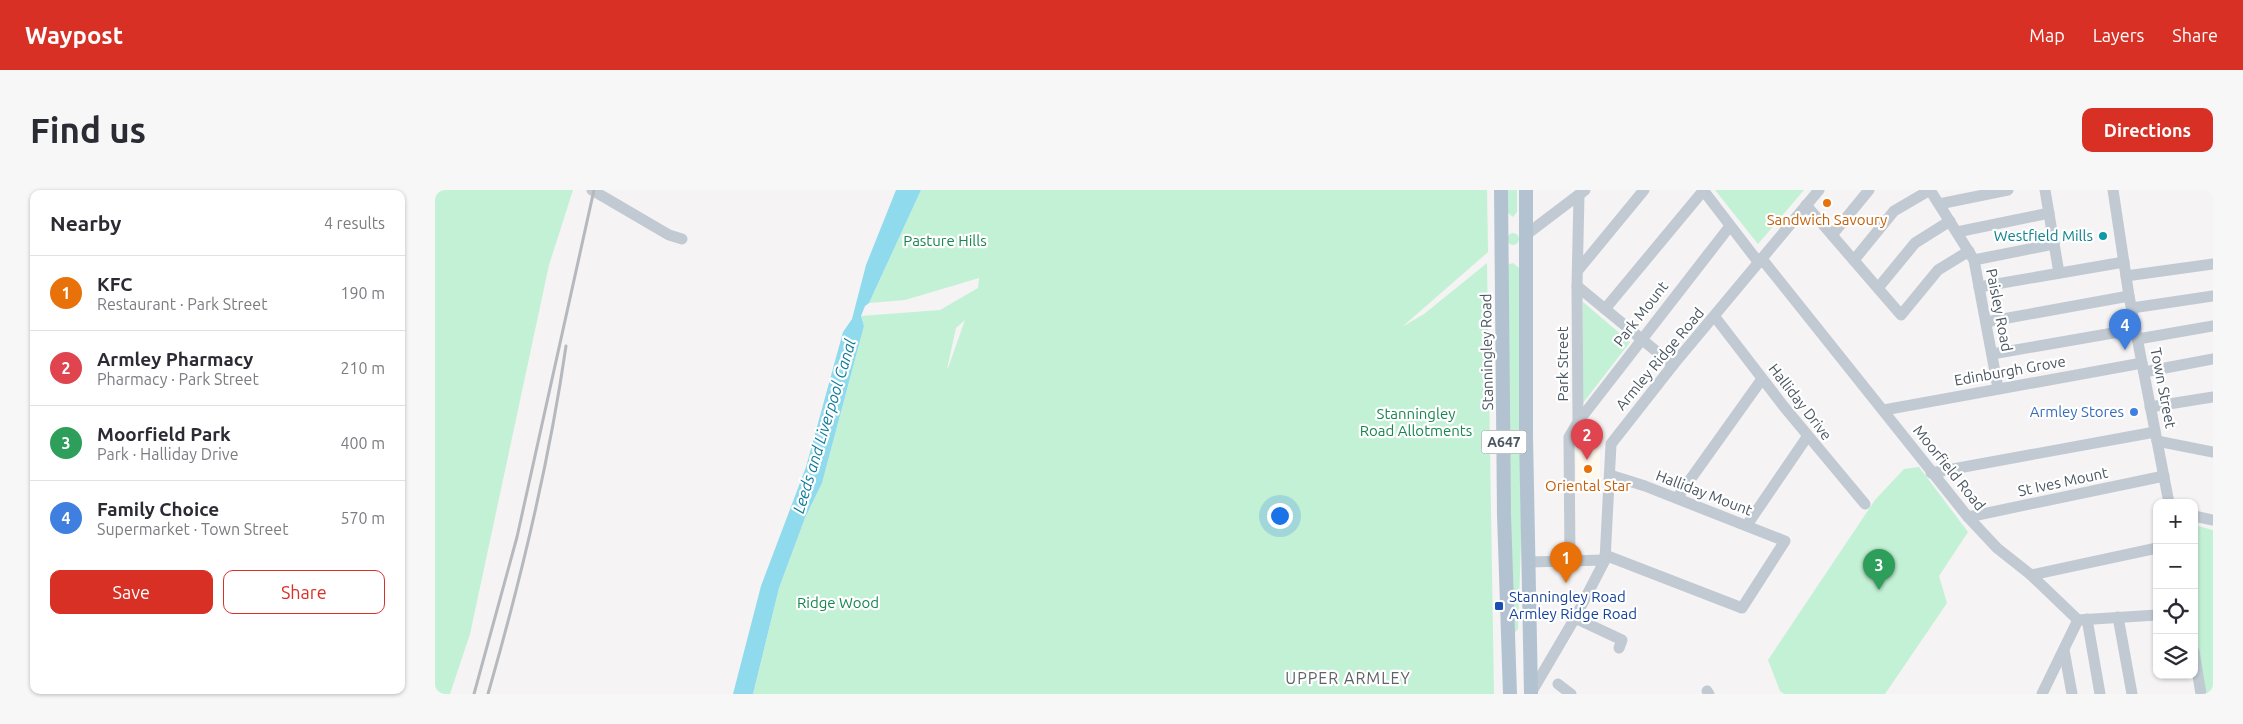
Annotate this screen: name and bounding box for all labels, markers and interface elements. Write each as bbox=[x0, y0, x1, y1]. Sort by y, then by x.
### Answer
text: Waypost bbox=[25, 22, 123, 49]
text: Map bbox=[2029, 25, 2065, 45]
text: Layers bbox=[2093, 25, 2144, 45]
text: Share bbox=[2172, 25, 2218, 45]
button: Directions bbox=[2082, 108, 2213, 152]
text: Find us bbox=[30, 110, 146, 150]
marker: Sandwich Savoury bbox=[1821, 197, 1833, 209]
text: Nearby bbox=[50, 211, 121, 235]
place label: Sandwich Savoury bbox=[1767, 211, 1887, 228]
text: 4 results bbox=[324, 214, 385, 232]
place label: Westfield Mills bbox=[1994, 227, 2093, 244]
marker: Westfield Mills bbox=[2097, 230, 2109, 242]
park label: Pasture Hills bbox=[903, 232, 987, 249]
street label: Paisley Road bbox=[1983, 267, 2016, 353]
text: KFC bbox=[97, 273, 132, 295]
street label: Park Mount bbox=[1610, 278, 1671, 350]
text: 1 bbox=[61, 284, 71, 302]
text: 190 m bbox=[340, 284, 385, 302]
street label: Stanningley Road bbox=[1477, 293, 1496, 411]
text: Restaurant · Park Street bbox=[97, 295, 267, 313]
street label: Armley Ridge Road bbox=[1612, 304, 1707, 413]
pin: 4 bbox=[2109, 309, 2141, 350]
street label: Park Street bbox=[1554, 326, 1571, 402]
water label: Leeds and Liverpool Canal bbox=[789, 336, 859, 515]
street label: Town Street bbox=[2147, 346, 2180, 430]
text: Armley Pharmacy bbox=[97, 348, 253, 370]
street label: Edinburgh Grove bbox=[1953, 352, 2067, 389]
text: 2 bbox=[61, 359, 71, 377]
text: 210 m bbox=[340, 359, 385, 377]
street label: Halliday Drive bbox=[1765, 360, 1835, 443]
text: Pharmacy · Park Street bbox=[97, 370, 259, 388]
place label: Armley Stores bbox=[2030, 403, 2124, 420]
park label: Stanningley Road Allotments bbox=[1360, 405, 1472, 439]
marker: Armley Stores bbox=[2128, 406, 2140, 418]
pin: 2 bbox=[1571, 419, 1603, 460]
street label: Moorfield Road bbox=[1910, 422, 1989, 514]
text: Moorfield Park bbox=[97, 423, 231, 445]
road number: A647 bbox=[1481, 430, 1527, 454]
text: 3 bbox=[61, 434, 71, 452]
text: 400 m bbox=[340, 434, 385, 452]
text: Park · Halliday Drive bbox=[97, 445, 238, 463]
marker: Oriental Star bbox=[1582, 463, 1594, 475]
street label: St Ives Mount bbox=[2016, 464, 2109, 499]
street label: Halliday Mount bbox=[1654, 466, 1755, 519]
place label: Oriental Star bbox=[1545, 477, 1631, 494]
text: Family Choice bbox=[97, 498, 219, 520]
map controls bbox=[2153, 499, 2198, 679]
button: + bbox=[2153, 499, 2198, 544]
your location bbox=[1267, 503, 1293, 529]
text: 4 bbox=[61, 509, 71, 527]
text: 570 m bbox=[340, 509, 385, 527]
text: Supermarket · Town Street bbox=[97, 520, 288, 538]
pin: 1 bbox=[1550, 542, 1582, 583]
button: − bbox=[2153, 544, 2198, 589]
pin: 3 bbox=[1863, 549, 1895, 590]
button: Save bbox=[50, 570, 213, 614]
button: Share bbox=[223, 570, 385, 614]
place label: Stanningley Road Armley Ridge Road bbox=[1509, 588, 1637, 622]
button: locate bbox=[2153, 589, 2198, 634]
park label: Ridge Wood bbox=[797, 594, 879, 611]
marker: Stanningley Road Armley Ridge Road bbox=[1493, 600, 1505, 612]
button: layers bbox=[2153, 634, 2198, 679]
district label: UPPER ARMLEY bbox=[1285, 669, 1411, 687]

